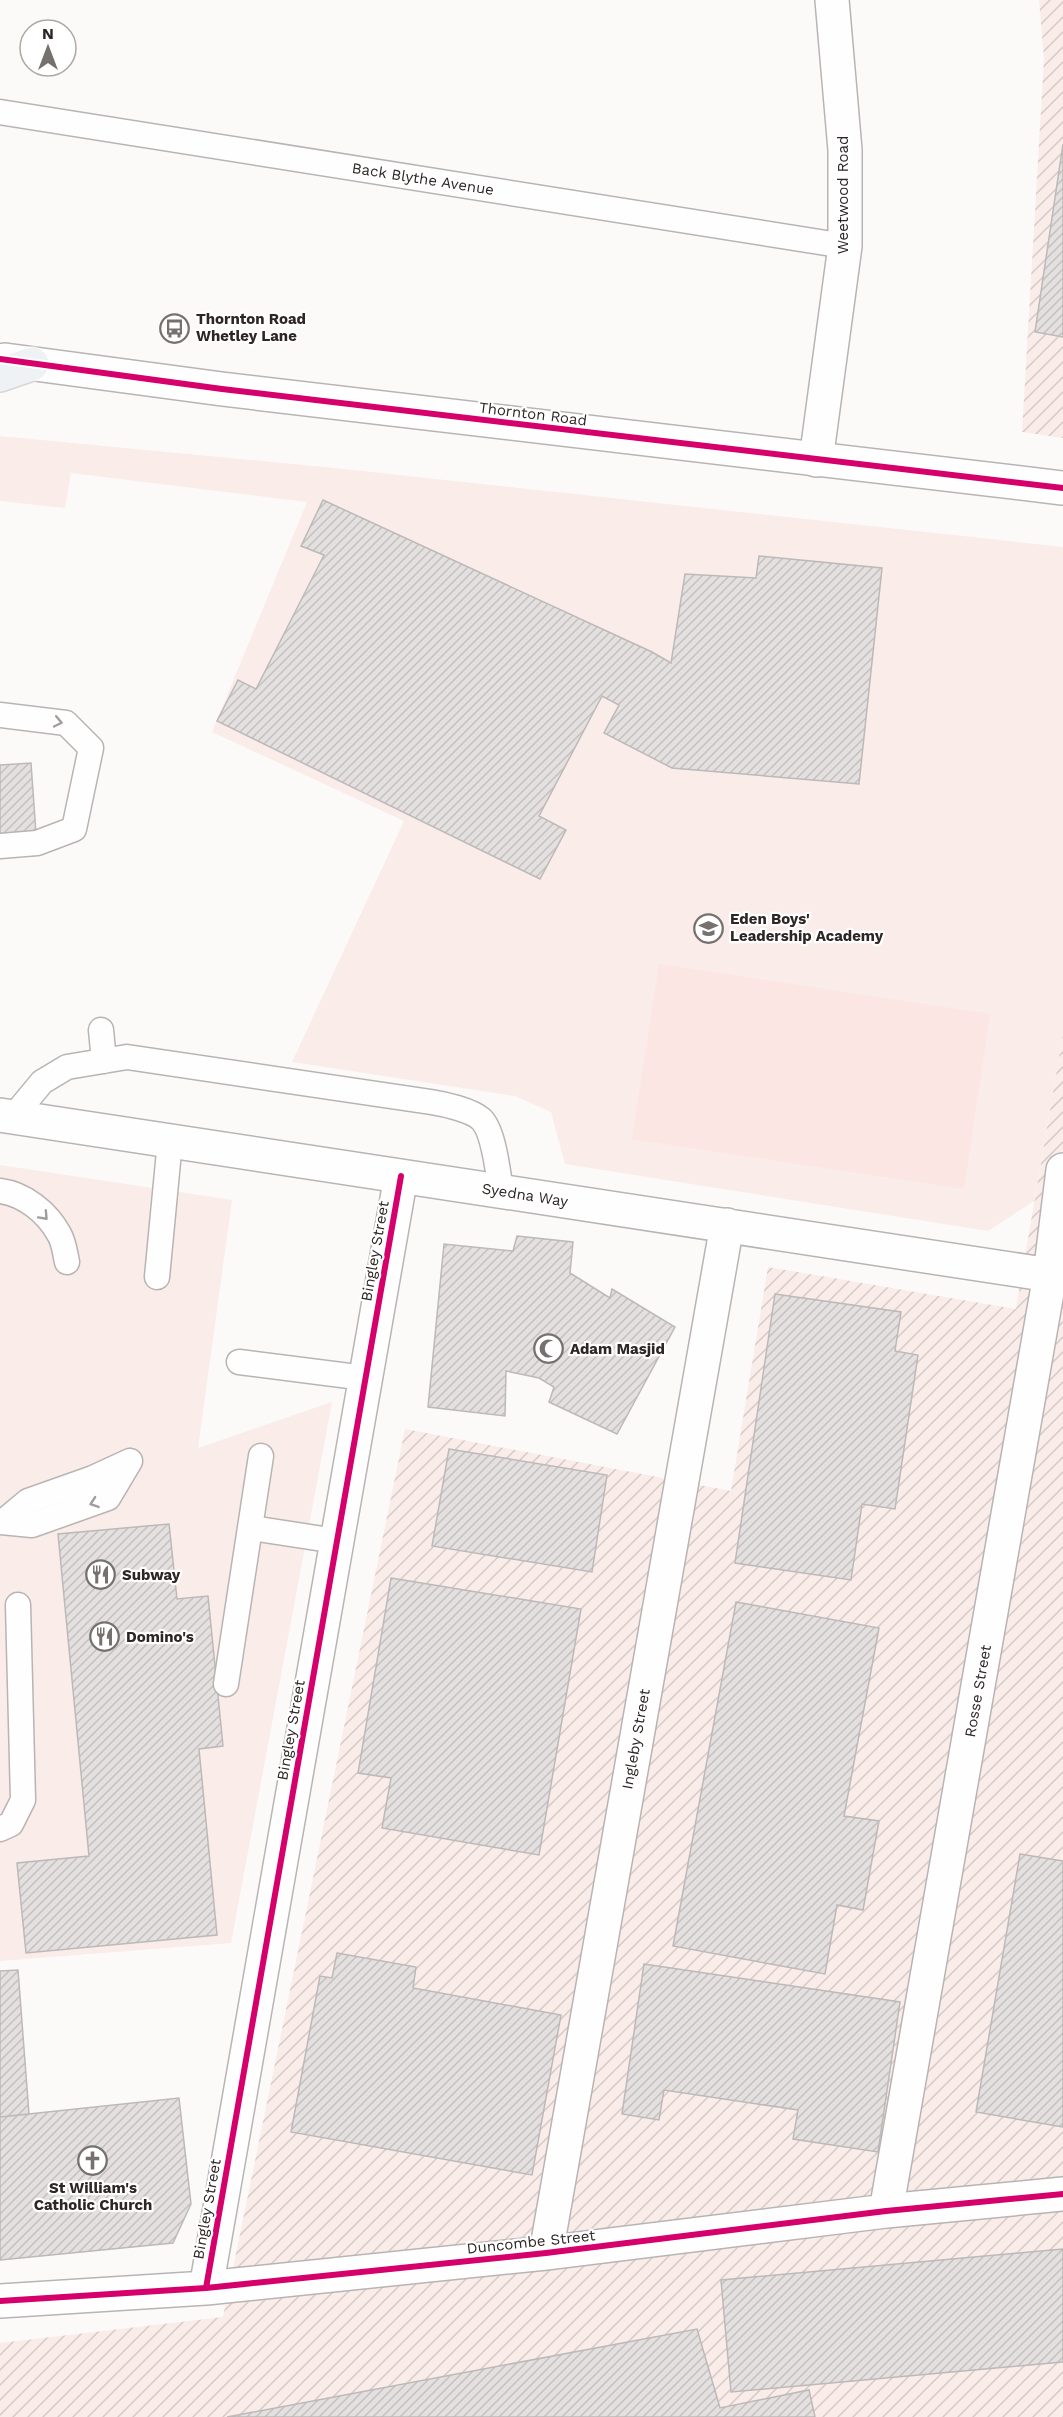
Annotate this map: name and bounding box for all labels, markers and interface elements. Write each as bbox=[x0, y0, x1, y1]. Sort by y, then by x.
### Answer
north arrow bbox=[18, 18, 78, 78]
text: N bbox=[42, 24, 54, 43]
street label: Weetwood Road bbox=[834, 136, 852, 254]
street label: Back Blythe Avenue bbox=[351, 159, 495, 199]
place label: Thornton Road Whetley Lane bbox=[196, 310, 306, 345]
bus stop icon: Thornton Road Whetley Lane bbox=[159, 312, 191, 344]
street label: Thornton Road bbox=[478, 398, 588, 430]
one-way arrow bbox=[53, 715, 63, 728]
place label: Eden Boys' Leadership Academy bbox=[730, 910, 884, 945]
school or university icon: Eden Boys' Leadership Academy bbox=[693, 912, 725, 944]
street label: Syedna Way bbox=[481, 1179, 570, 1211]
street label: Bingley Street bbox=[357, 1199, 393, 1303]
one-way arrow bbox=[37, 1209, 48, 1219]
mosque icon: Adam Masjid bbox=[533, 1333, 565, 1365]
place label: Adam Masjid bbox=[570, 1340, 665, 1358]
one-way arrow bbox=[89, 1496, 100, 1509]
restaurant icon: Subway bbox=[85, 1559, 117, 1591]
place label: Subway bbox=[122, 1566, 181, 1584]
restaurant icon: Domino's bbox=[89, 1621, 121, 1653]
place label: Domino's bbox=[126, 1628, 194, 1646]
street label: Rosse Street bbox=[961, 1643, 995, 1739]
street label: Bingley Street bbox=[273, 1678, 309, 1782]
street label: Ingleby Street bbox=[618, 1687, 654, 1791]
church icon: St William's Catholic Church bbox=[77, 2145, 109, 2177]
street label: Bingley Street bbox=[189, 2157, 225, 2261]
place label: St William's Catholic Church bbox=[34, 2179, 152, 2214]
street label: Duncombe Street bbox=[466, 2226, 597, 2258]

